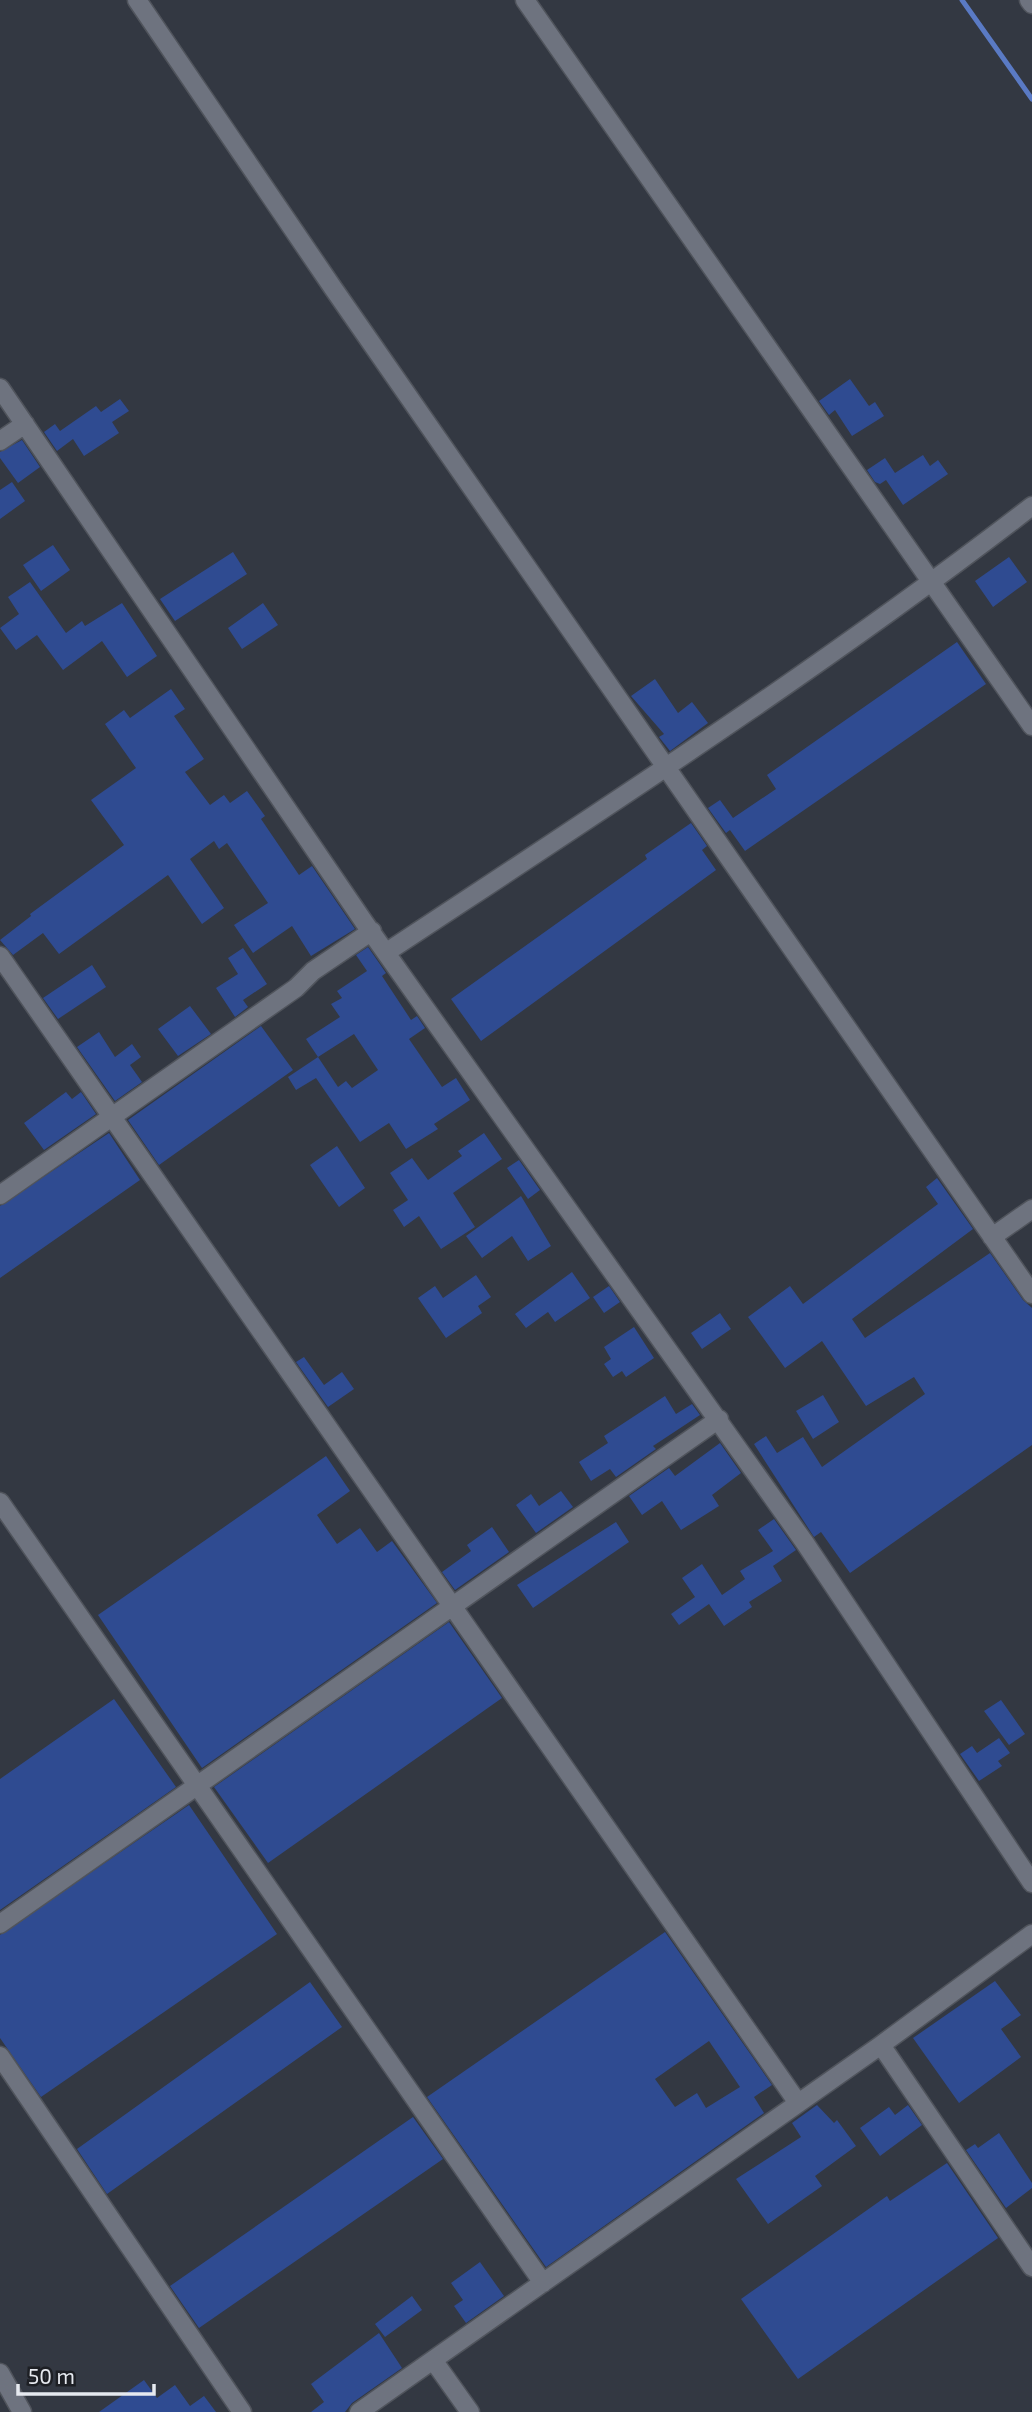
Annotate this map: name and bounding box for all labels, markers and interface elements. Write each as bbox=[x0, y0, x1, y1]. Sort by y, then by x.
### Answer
scale bar bbox=[18, 2352, 154, 2396]
text: 50 m bbox=[28, 2363, 75, 2388]

